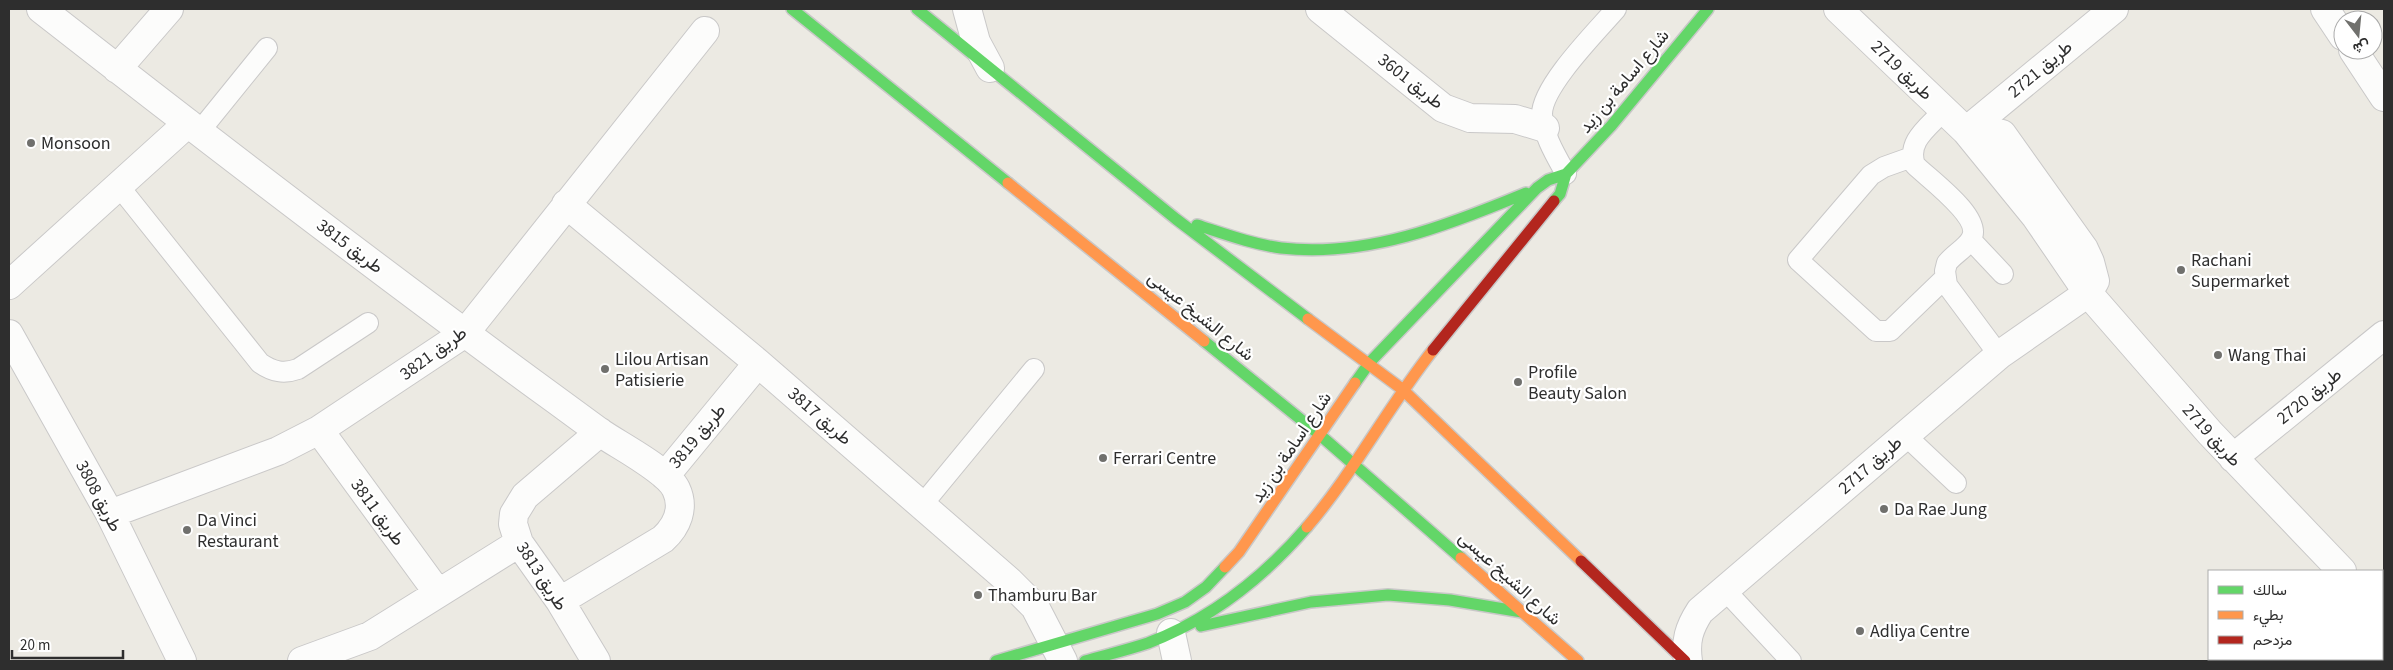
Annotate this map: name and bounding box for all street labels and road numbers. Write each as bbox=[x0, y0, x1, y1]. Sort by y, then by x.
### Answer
street label: شارع اسامة بن زيد bbox=[1573, 24, 1675, 139]
street label: طريق 2719 bbox=[1865, 34, 1938, 106]
street label: طريق 2721 bbox=[2003, 35, 2078, 104]
street label: طريق 3601 bbox=[1372, 48, 1449, 115]
street label: طريق 3815 bbox=[311, 213, 388, 280]
street label: شارع الشيخ عيسى bbox=[1142, 266, 1259, 367]
street label: طريق 3821 bbox=[395, 320, 472, 386]
street label: طريق 2720 bbox=[2271, 362, 2347, 431]
street label: طريق 3817 bbox=[782, 382, 857, 451]
street label: شارع اسامة بن زيد bbox=[1245, 387, 1338, 508]
street label: طريق 2719 bbox=[2176, 398, 2247, 473]
street label: طريق 3819 bbox=[663, 399, 732, 474]
street label: طريق 2717 bbox=[1833, 431, 1908, 500]
street label: طريق 3808 bbox=[69, 456, 128, 536]
street label: طريق 3811 bbox=[345, 474, 411, 551]
street label: شارع الشيخ عيسى bbox=[1453, 525, 1567, 631]
street label: طريق 3813 bbox=[510, 537, 573, 616]

